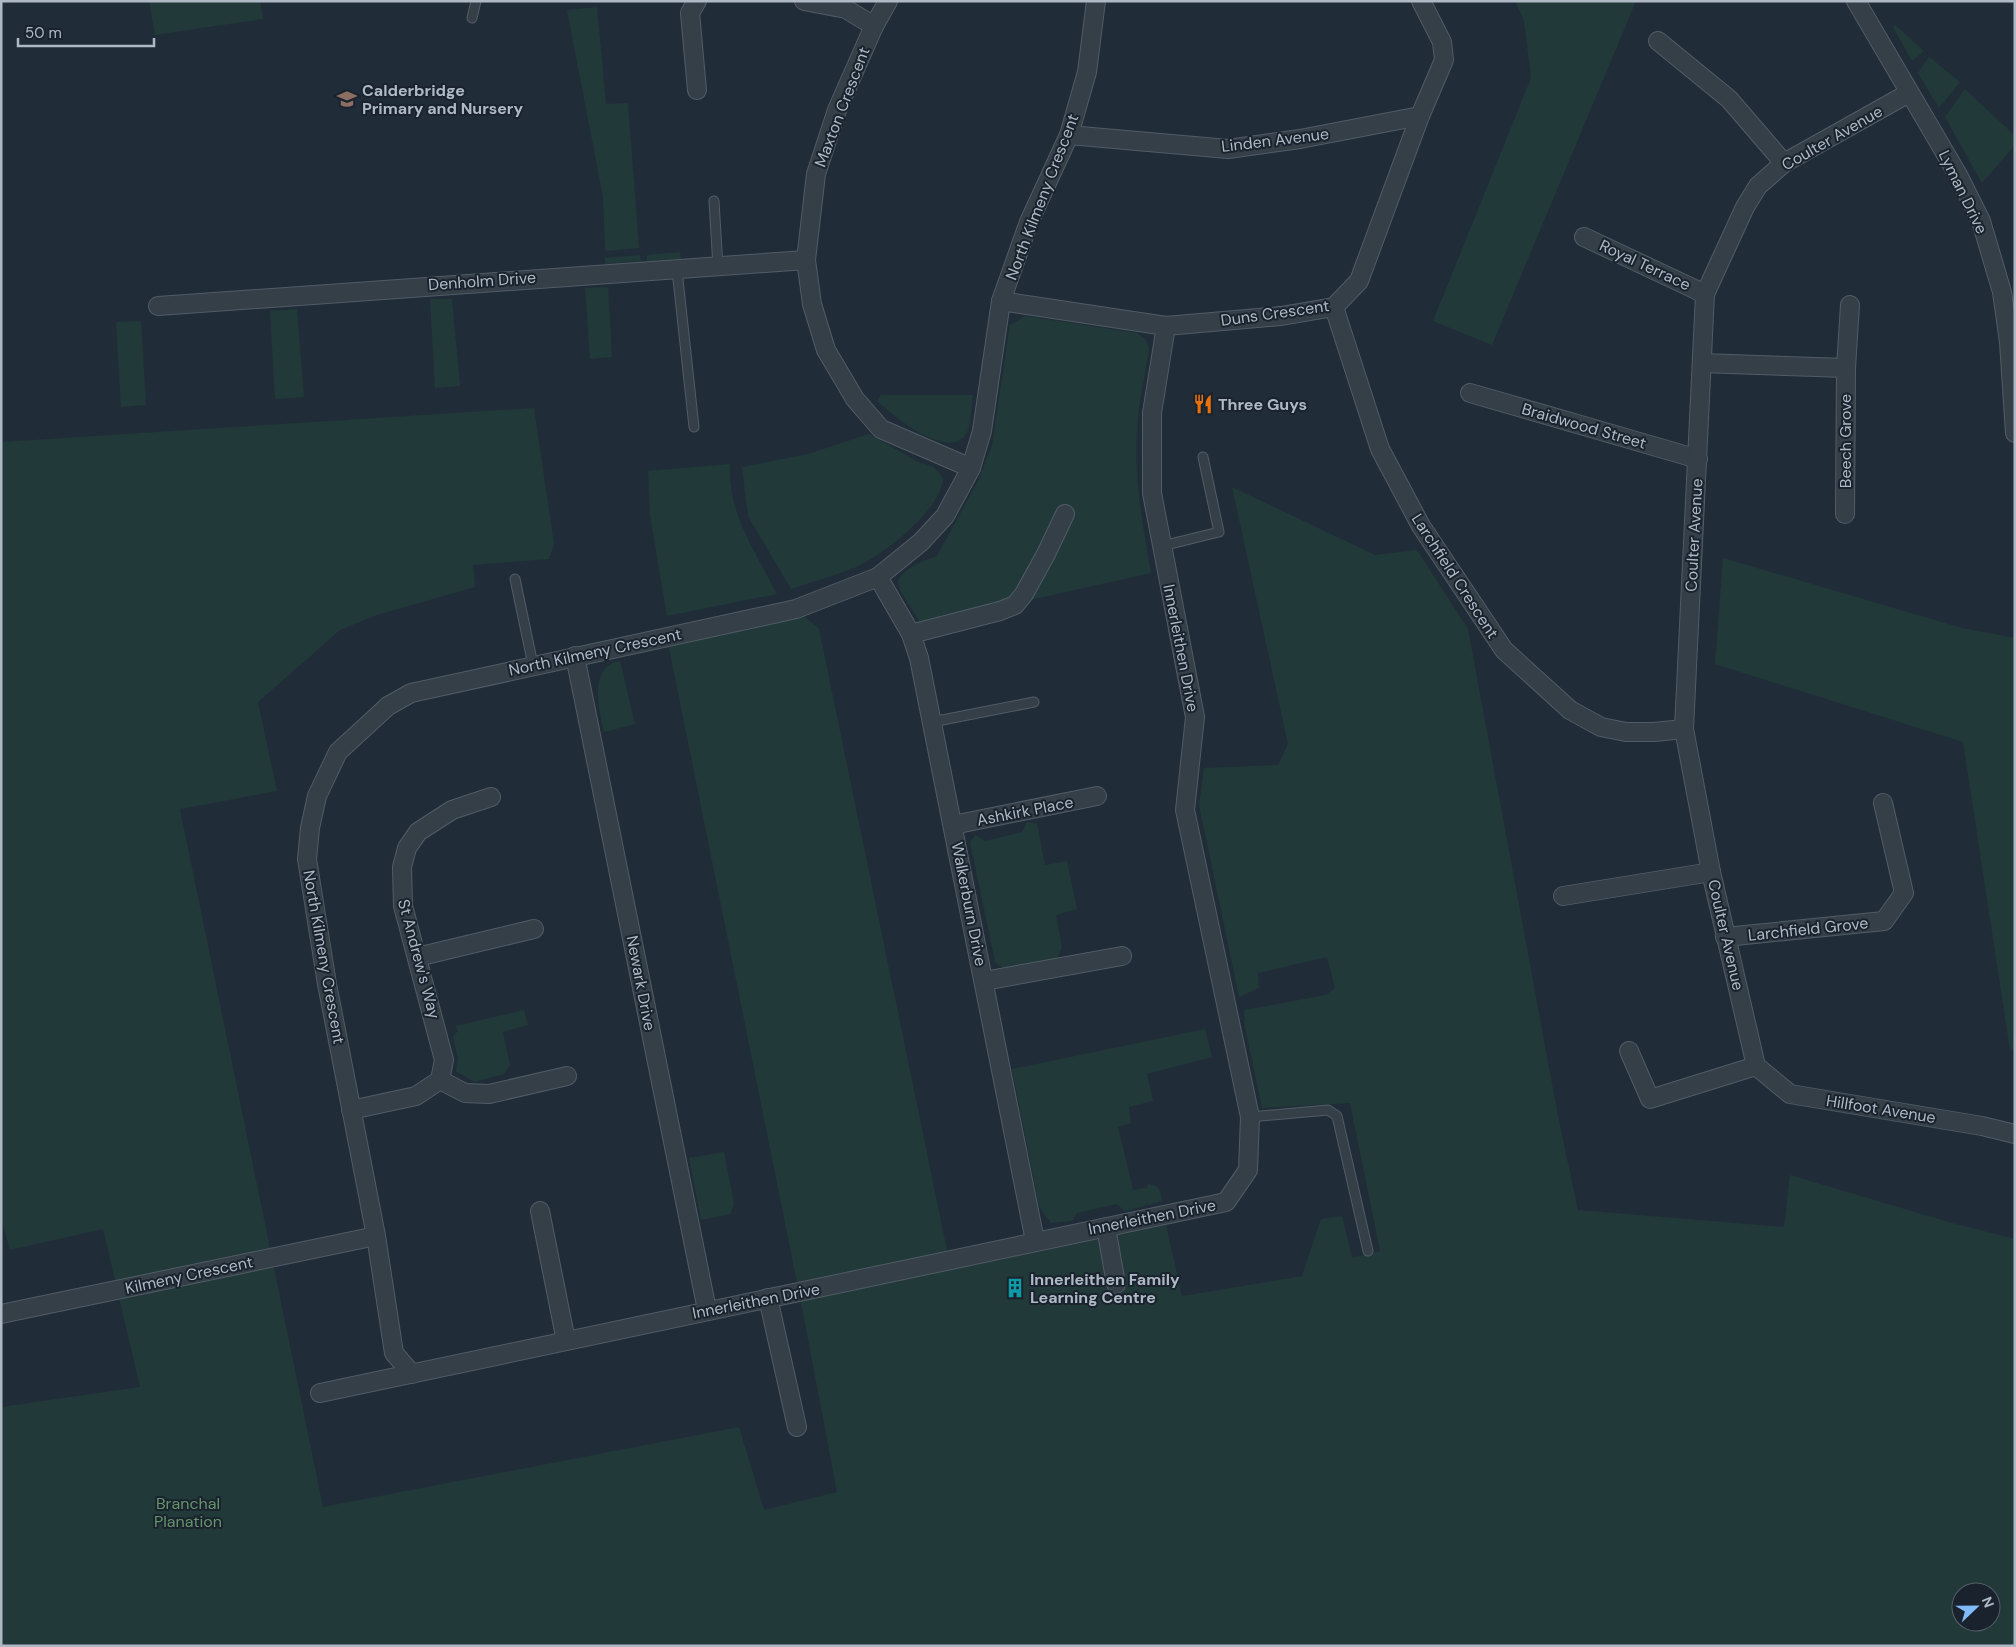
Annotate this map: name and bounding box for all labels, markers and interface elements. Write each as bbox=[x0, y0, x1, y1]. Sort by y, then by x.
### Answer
scale bar bbox=[18, 15, 154, 47]
text: 50 m bbox=[25, 23, 62, 43]
street label: Maxton Crescent bbox=[809, 44, 875, 170]
place label: Calderbridge Primary and Nursery bbox=[362, 80, 523, 119]
school or university icon: Calderbridge Primary and Nursery bbox=[336, 88, 358, 110]
street label: Coulter Avenue bbox=[1778, 101, 1886, 175]
street label: North Kilmeny Crescent bbox=[1001, 111, 1083, 283]
street label: Linden Avenue bbox=[1220, 123, 1330, 157]
street label: Lyman Drive bbox=[1934, 147, 1992, 237]
street label: Royal Terrace bbox=[1596, 235, 1694, 295]
street label: Denholm Drive bbox=[427, 267, 537, 295]
street label: Duns Crescent bbox=[1219, 295, 1331, 331]
restaurant icon: Three Guys bbox=[1192, 393, 1214, 415]
place label: Three Guys bbox=[1218, 394, 1307, 415]
street label: Beech Grove bbox=[1835, 394, 1856, 488]
street label: Braidwood Street bbox=[1519, 398, 1649, 454]
street label: Coulter Avenue bbox=[1681, 478, 1707, 592]
street label: Larchfield Crescent bbox=[1407, 509, 1503, 643]
street label: Innerleithen Drive bbox=[1158, 582, 1204, 714]
street label: North Kilmeny Crescent bbox=[507, 623, 683, 681]
street label: Ashkirk Place bbox=[975, 791, 1075, 831]
street label: Walkerburn Drive bbox=[947, 840, 991, 968]
street label: North Kilmeny Crescent bbox=[298, 868, 350, 1046]
street label: Coulter Avenue bbox=[1703, 877, 1749, 993]
street label: St Andrew's Way bbox=[393, 897, 445, 1021]
street label: Larchfield Grove bbox=[1747, 912, 1869, 946]
street label: Newark Drive bbox=[621, 934, 661, 1032]
street label: Hillfoot Avenue bbox=[1825, 1090, 1937, 1128]
street label: Innerleithen Drive bbox=[1086, 1194, 1218, 1240]
street label: Kilmeny Crescent bbox=[123, 1251, 255, 1299]
place label: Innerleithen Family Learning Centre bbox=[1030, 1269, 1180, 1308]
building icon: Innerleithen Family Learning Centre bbox=[1004, 1277, 1026, 1299]
street label: Innerleithen Drive bbox=[690, 1278, 822, 1324]
park label: Branchal Planation bbox=[154, 1493, 222, 1532]
north arrow bbox=[1951, 1582, 2001, 1632]
text: N bbox=[1978, 1594, 1998, 1610]

